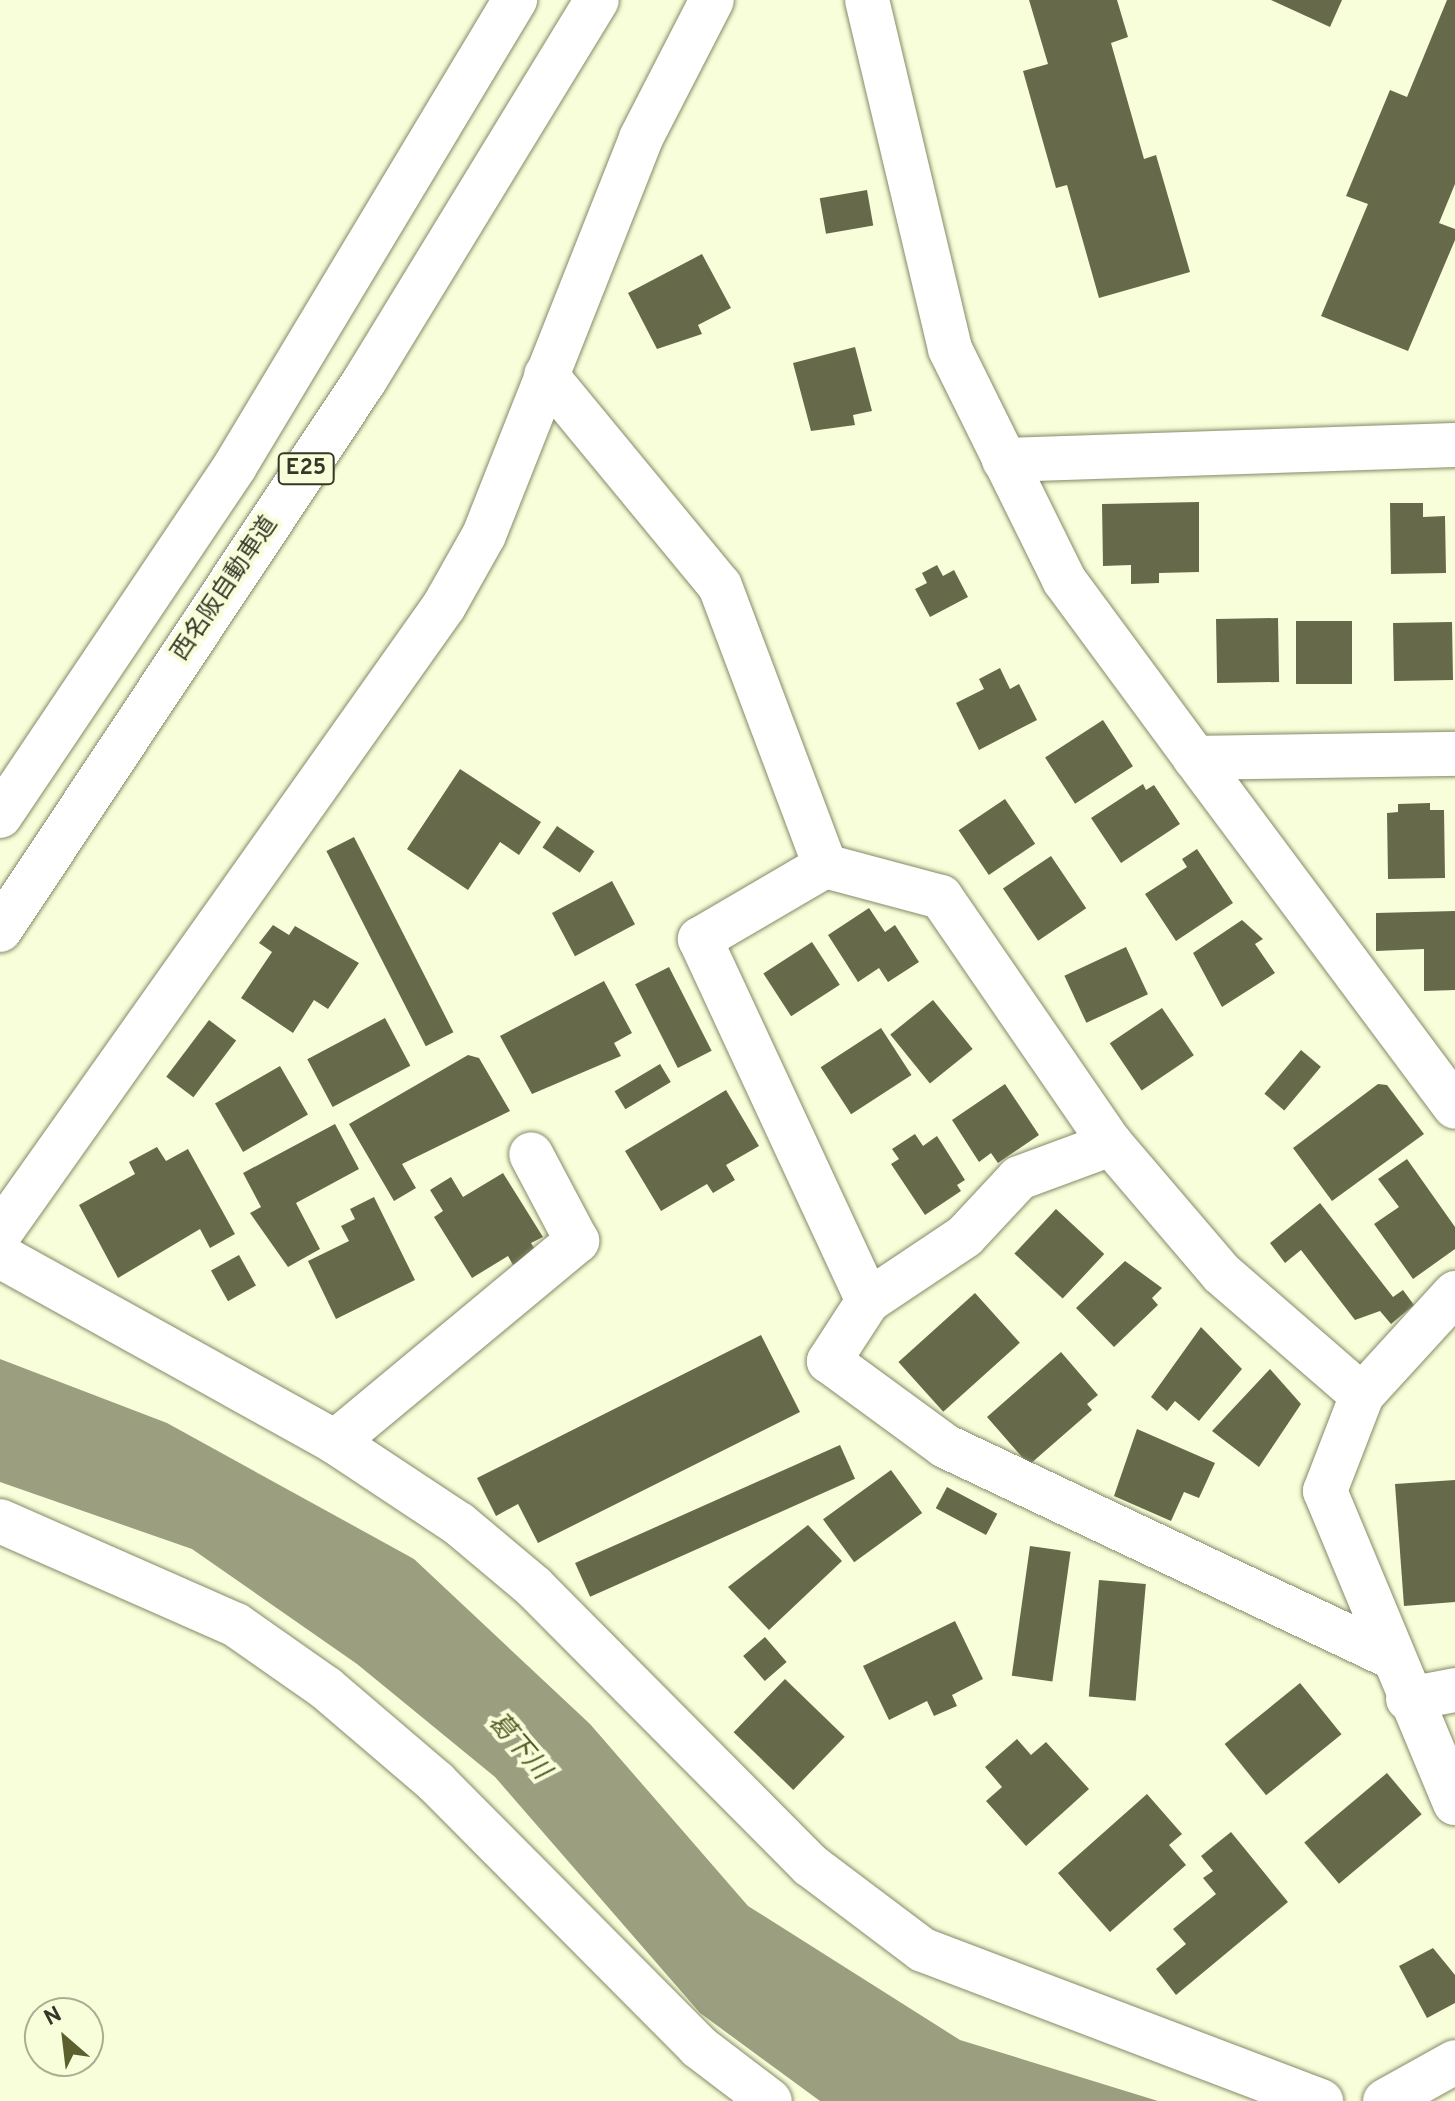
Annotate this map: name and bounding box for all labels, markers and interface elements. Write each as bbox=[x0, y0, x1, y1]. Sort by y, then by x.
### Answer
road number: E25 bbox=[276, 451, 336, 487]
street label: 西名阪自動車道 bbox=[167, 511, 285, 667]
water label: 葛下川 bbox=[481, 1707, 555, 1787]
north arrow bbox=[24, 1997, 104, 2077]
text: N bbox=[40, 2002, 67, 2033]

